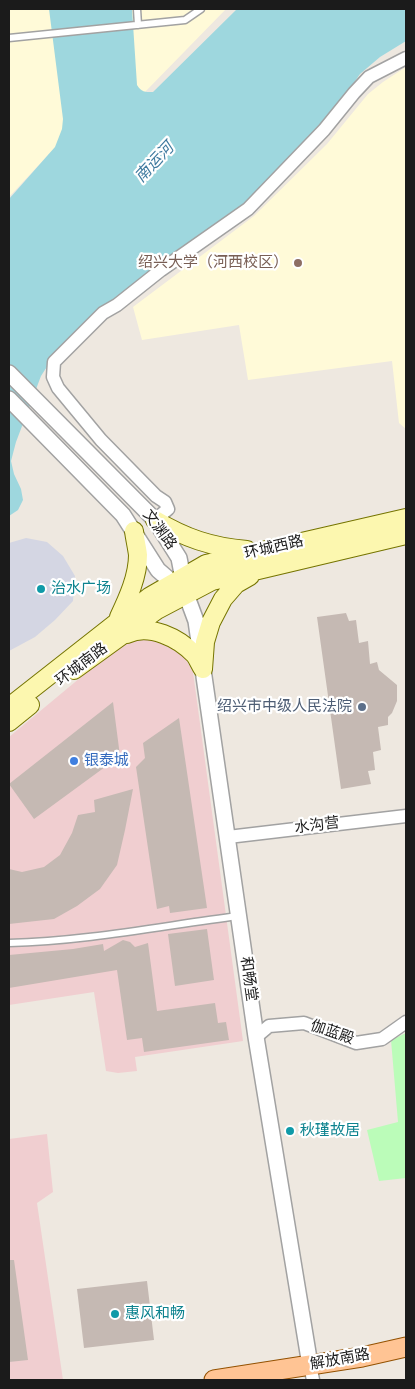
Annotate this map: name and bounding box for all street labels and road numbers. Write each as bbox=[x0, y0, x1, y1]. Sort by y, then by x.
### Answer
street label: 文渊路 bbox=[138, 507, 180, 553]
street label: 环城西路 bbox=[243, 532, 305, 564]
street label: 环城南路 bbox=[53, 640, 111, 690]
street label: 水沟营 bbox=[294, 814, 340, 838]
street label: 和畅堂 bbox=[236, 955, 260, 1003]
street label: 伽蓝殿 bbox=[308, 1017, 356, 1049]
street label: 解放南路 bbox=[309, 1346, 371, 1374]

